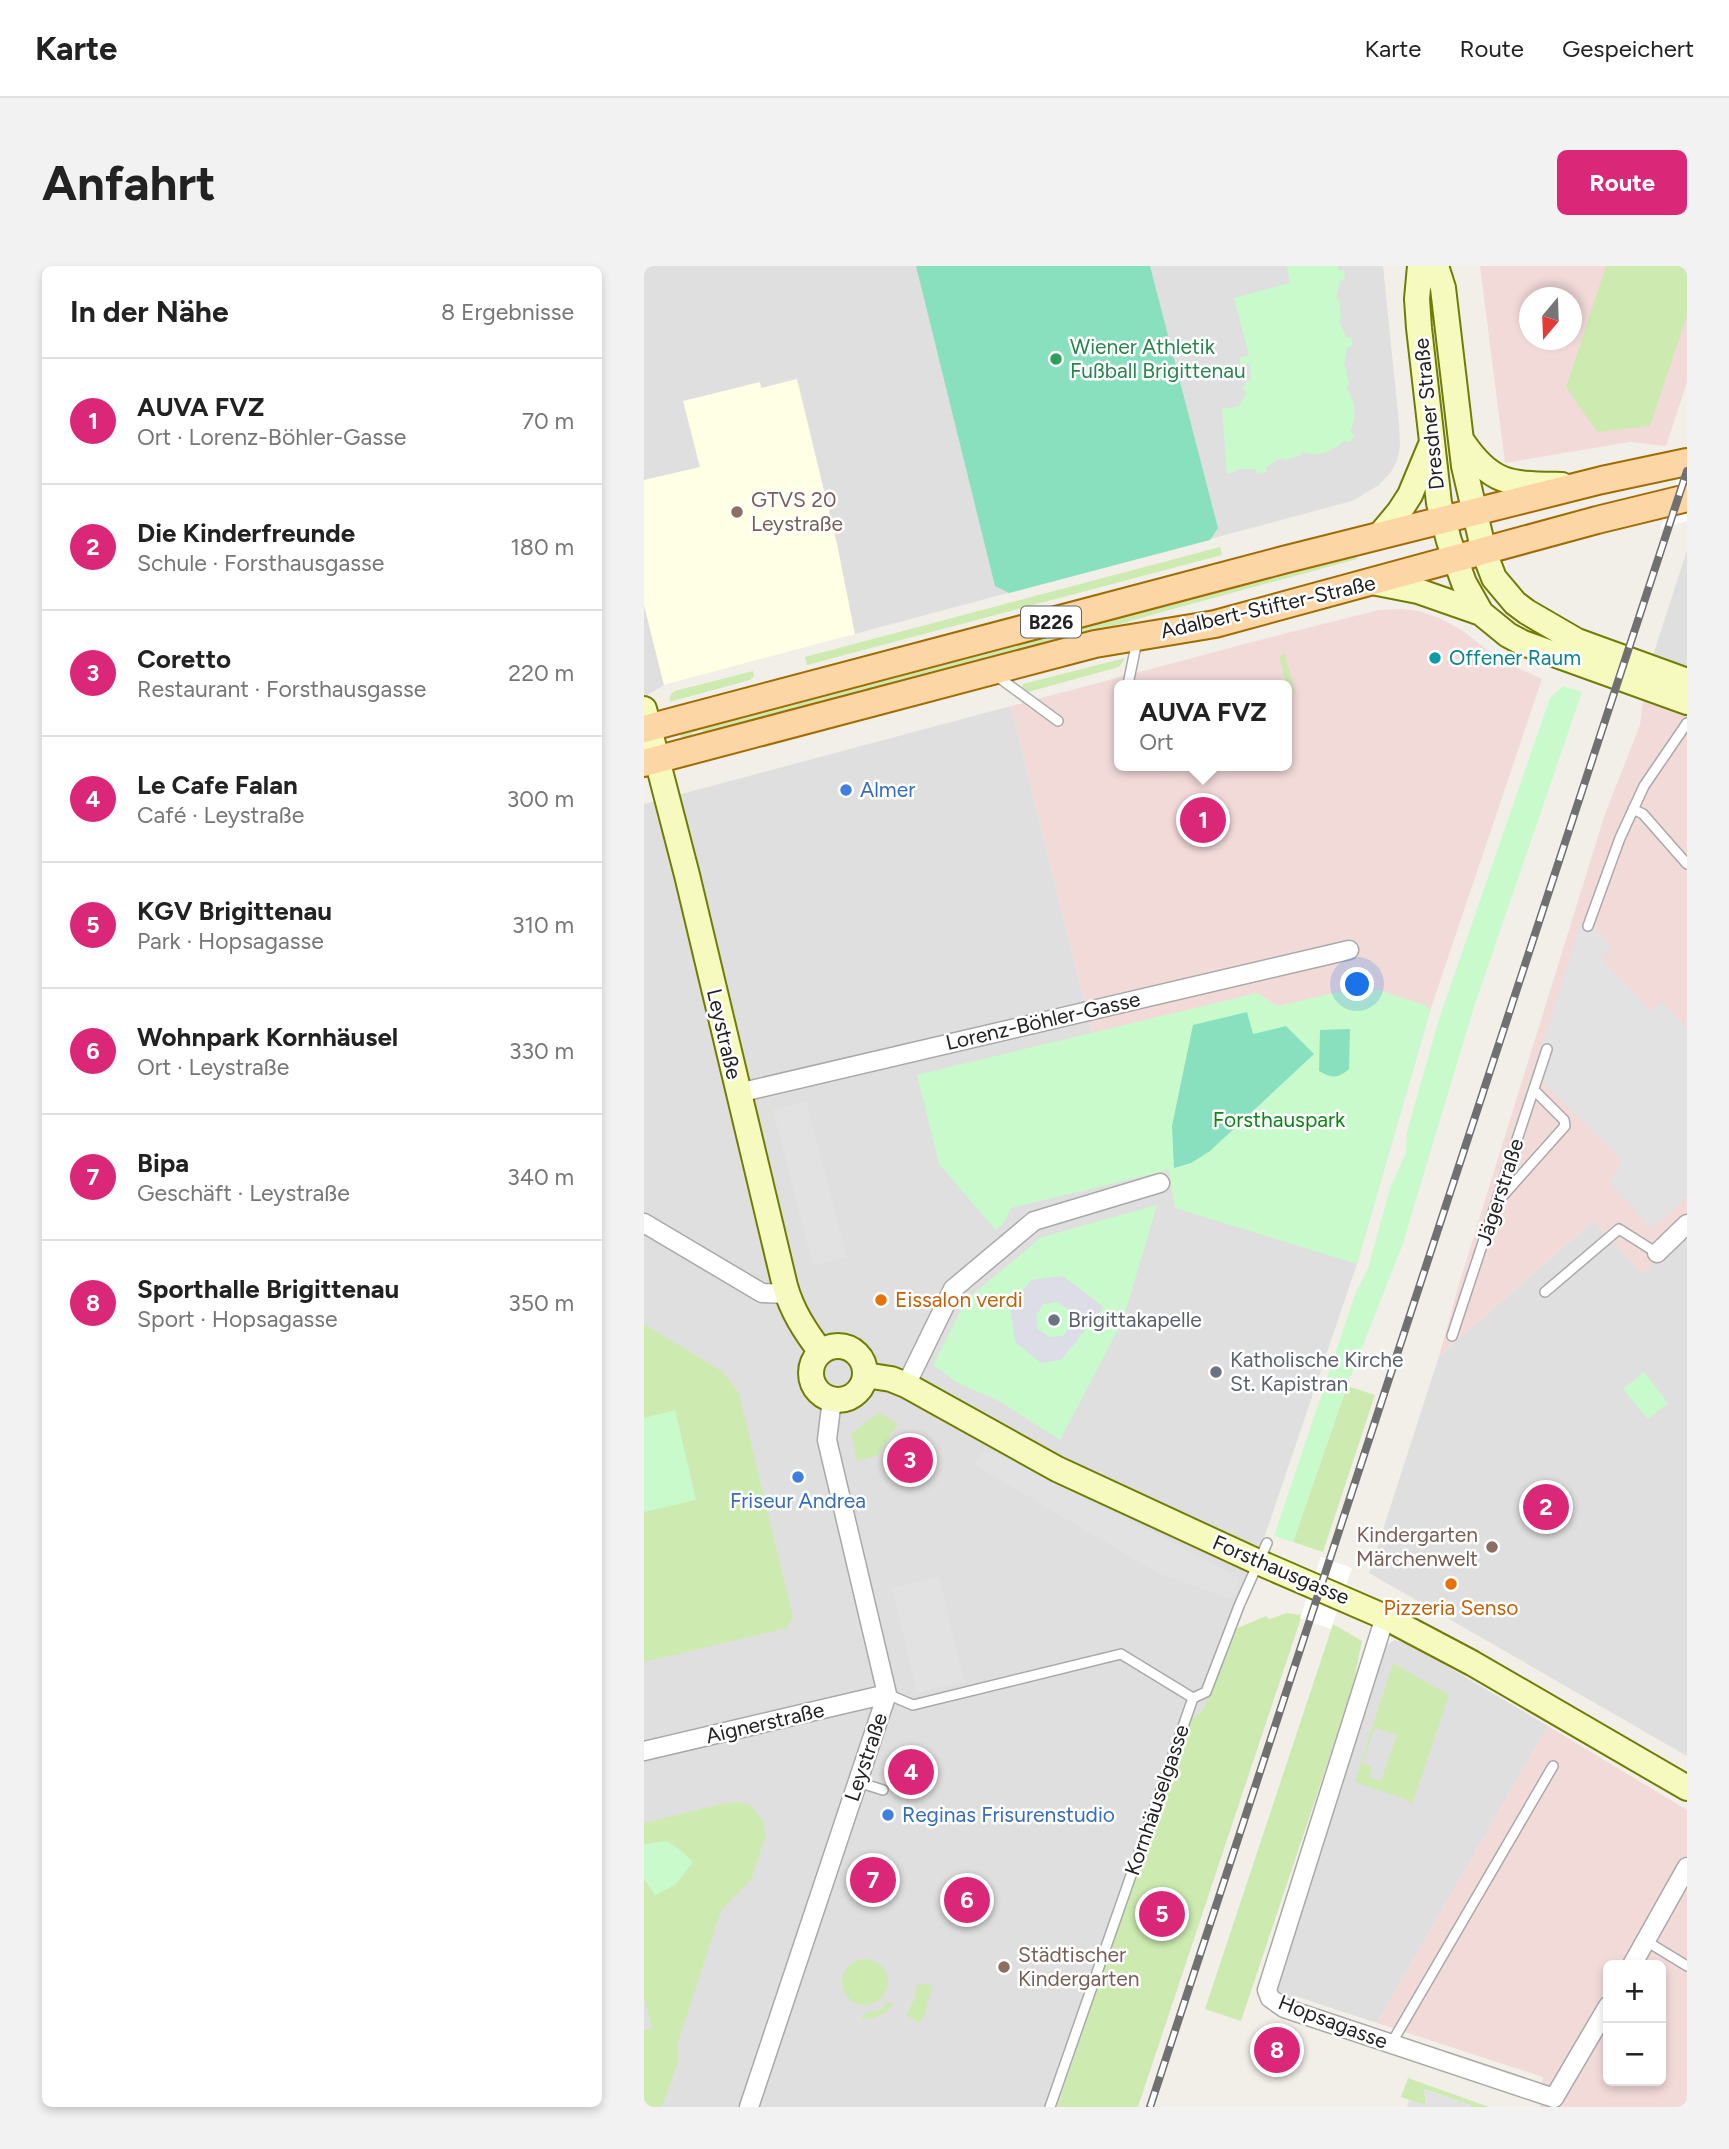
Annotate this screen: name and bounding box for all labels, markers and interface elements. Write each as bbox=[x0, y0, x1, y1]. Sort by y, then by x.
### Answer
text: Karte bbox=[35, 29, 117, 68]
text: Karte bbox=[1365, 34, 1421, 63]
text: Route bbox=[1459, 34, 1524, 63]
text: Gespeichert bbox=[1562, 34, 1694, 63]
button: Route bbox=[1557, 150, 1687, 215]
text: Anfahrt bbox=[42, 153, 216, 212]
north arrow bbox=[1519, 287, 1582, 350]
text: In der Nähe bbox=[70, 293, 229, 330]
text: 8 Ergebnisse bbox=[441, 298, 574, 326]
place label: Wiener Athletik Fußball Brigittenau bbox=[1070, 334, 1246, 383]
street label: Dresdner Straße bbox=[1408, 337, 1449, 491]
marker: Wiener Athletik Fußball Brigittenau bbox=[1048, 351, 1064, 367]
text: AUVA FVZ bbox=[137, 391, 264, 423]
text: 1 bbox=[88, 407, 98, 435]
text: 70 m bbox=[522, 407, 574, 435]
text: Ort · Lorenz-Böhler-Gasse bbox=[137, 423, 406, 451]
place label: GTVS 20 Leystraße bbox=[751, 487, 843, 536]
marker: GTVS 20 Leystraße bbox=[729, 504, 745, 520]
text: Die Kinderfreunde bbox=[137, 517, 355, 549]
text: 2 bbox=[86, 533, 100, 561]
text: 180 m bbox=[510, 533, 574, 561]
text: Schule · Forsthausgasse bbox=[137, 549, 384, 577]
street label: Adalbert-Stifter-Straße bbox=[1158, 570, 1378, 643]
road number: B226 bbox=[1021, 606, 1081, 638]
text: Coretto bbox=[137, 643, 231, 675]
place label: Offener Raum bbox=[1449, 645, 1581, 670]
marker: Offener Raum bbox=[1427, 650, 1443, 666]
text: 3 bbox=[87, 659, 99, 687]
text: 220 m bbox=[508, 659, 574, 687]
text: Restaurant · Forsthausgasse bbox=[137, 675, 426, 703]
popup bbox=[1114, 680, 1292, 771]
text: AUVA FVZ bbox=[1139, 696, 1267, 728]
text: Ort bbox=[1139, 728, 1174, 756]
text: Le Cafe Falan bbox=[137, 769, 298, 801]
place label: Almer bbox=[860, 777, 915, 802]
marker: Almer bbox=[838, 782, 854, 798]
text: 4 bbox=[86, 785, 100, 813]
text: 300 m bbox=[507, 785, 574, 813]
pin: 1 bbox=[1180, 794, 1226, 846]
text: Café · Leystraße bbox=[137, 801, 304, 829]
text: KGV Brigittenau bbox=[137, 895, 332, 927]
text: 5 bbox=[86, 911, 100, 939]
text: 310 m bbox=[512, 911, 574, 939]
text: Park · Hopsagasse bbox=[137, 927, 324, 955]
your location bbox=[1340, 967, 1374, 1001]
street label: Leystraße bbox=[702, 986, 747, 1082]
street label: Lorenz-Böhler-Gasse bbox=[943, 986, 1143, 1055]
text: Wohnpark Kornhäusel bbox=[137, 1021, 398, 1053]
text: 6 bbox=[86, 1037, 100, 1065]
text: 330 m bbox=[509, 1037, 574, 1065]
text: Ort · Leystraße bbox=[137, 1053, 289, 1081]
park label: Forsthauspark bbox=[1213, 1107, 1346, 1132]
street label: Jägerstraße bbox=[1470, 1135, 1529, 1249]
text: Bipa bbox=[137, 1147, 189, 1179]
text: 7 bbox=[87, 1163, 99, 1191]
text: 340 m bbox=[507, 1163, 574, 1191]
text: Geschäft · Leystraße bbox=[137, 1179, 350, 1207]
text: Sporthalle Brigittenau bbox=[137, 1273, 399, 1305]
place label: Eissalon verdi bbox=[895, 1287, 1023, 1312]
text: 8 bbox=[86, 1289, 100, 1317]
text: 350 m bbox=[508, 1289, 574, 1317]
marker: Eissalon verdi bbox=[873, 1292, 889, 1308]
text: Sport · Hopsagasse bbox=[137, 1305, 338, 1333]
place label: Brigittakapelle bbox=[1068, 1307, 1202, 1332]
marker: Brigittakapelle bbox=[1046, 1312, 1062, 1328]
place label: Katholische Kirche St. Kapistran bbox=[1230, 1347, 1404, 1396]
marker: Katholische Kirche St. Kapistran bbox=[1208, 1364, 1224, 1380]
pin: 3 bbox=[887, 1434, 933, 1486]
marker: Friseur Andrea bbox=[790, 1469, 806, 1485]
pin: 2 bbox=[1523, 1481, 1569, 1533]
place label: Friseur Andrea bbox=[730, 1488, 866, 1513]
place label: Kindergarten Märchenwelt bbox=[1356, 1522, 1478, 1571]
street label: Forsthausgasse bbox=[1209, 1529, 1353, 1610]
marker: Kindergarten Märchenwelt bbox=[1484, 1539, 1500, 1555]
marker: Pizzeria Senso bbox=[1443, 1576, 1459, 1592]
place label: Pizzeria Senso bbox=[1383, 1595, 1519, 1620]
street label: Aignerstraße bbox=[703, 1697, 826, 1748]
street label: Leystraße bbox=[839, 1709, 892, 1804]
street label: Kornhäuselgasse bbox=[1119, 1721, 1194, 1878]
pin: 4 bbox=[888, 1746, 934, 1798]
place label: Reginas Frisurenstudio bbox=[902, 1802, 1115, 1827]
marker: Reginas Frisurenstudio bbox=[880, 1807, 896, 1823]
pin: 7 bbox=[850, 1854, 896, 1906]
pin: 6 bbox=[944, 1874, 990, 1926]
pin: 5 bbox=[1139, 1888, 1185, 1940]
place label: Städtischer Kindergarten bbox=[1018, 1942, 1139, 1991]
marker: Städtischer Kindergarten bbox=[996, 1959, 1012, 1975]
map controls bbox=[1603, 1960, 1666, 2086]
button: + bbox=[1603, 1960, 1666, 2023]
street label: Hopsagasse bbox=[1275, 1989, 1391, 2054]
button: − bbox=[1603, 2023, 1666, 2086]
pin: 8 bbox=[1254, 2024, 1300, 2076]

